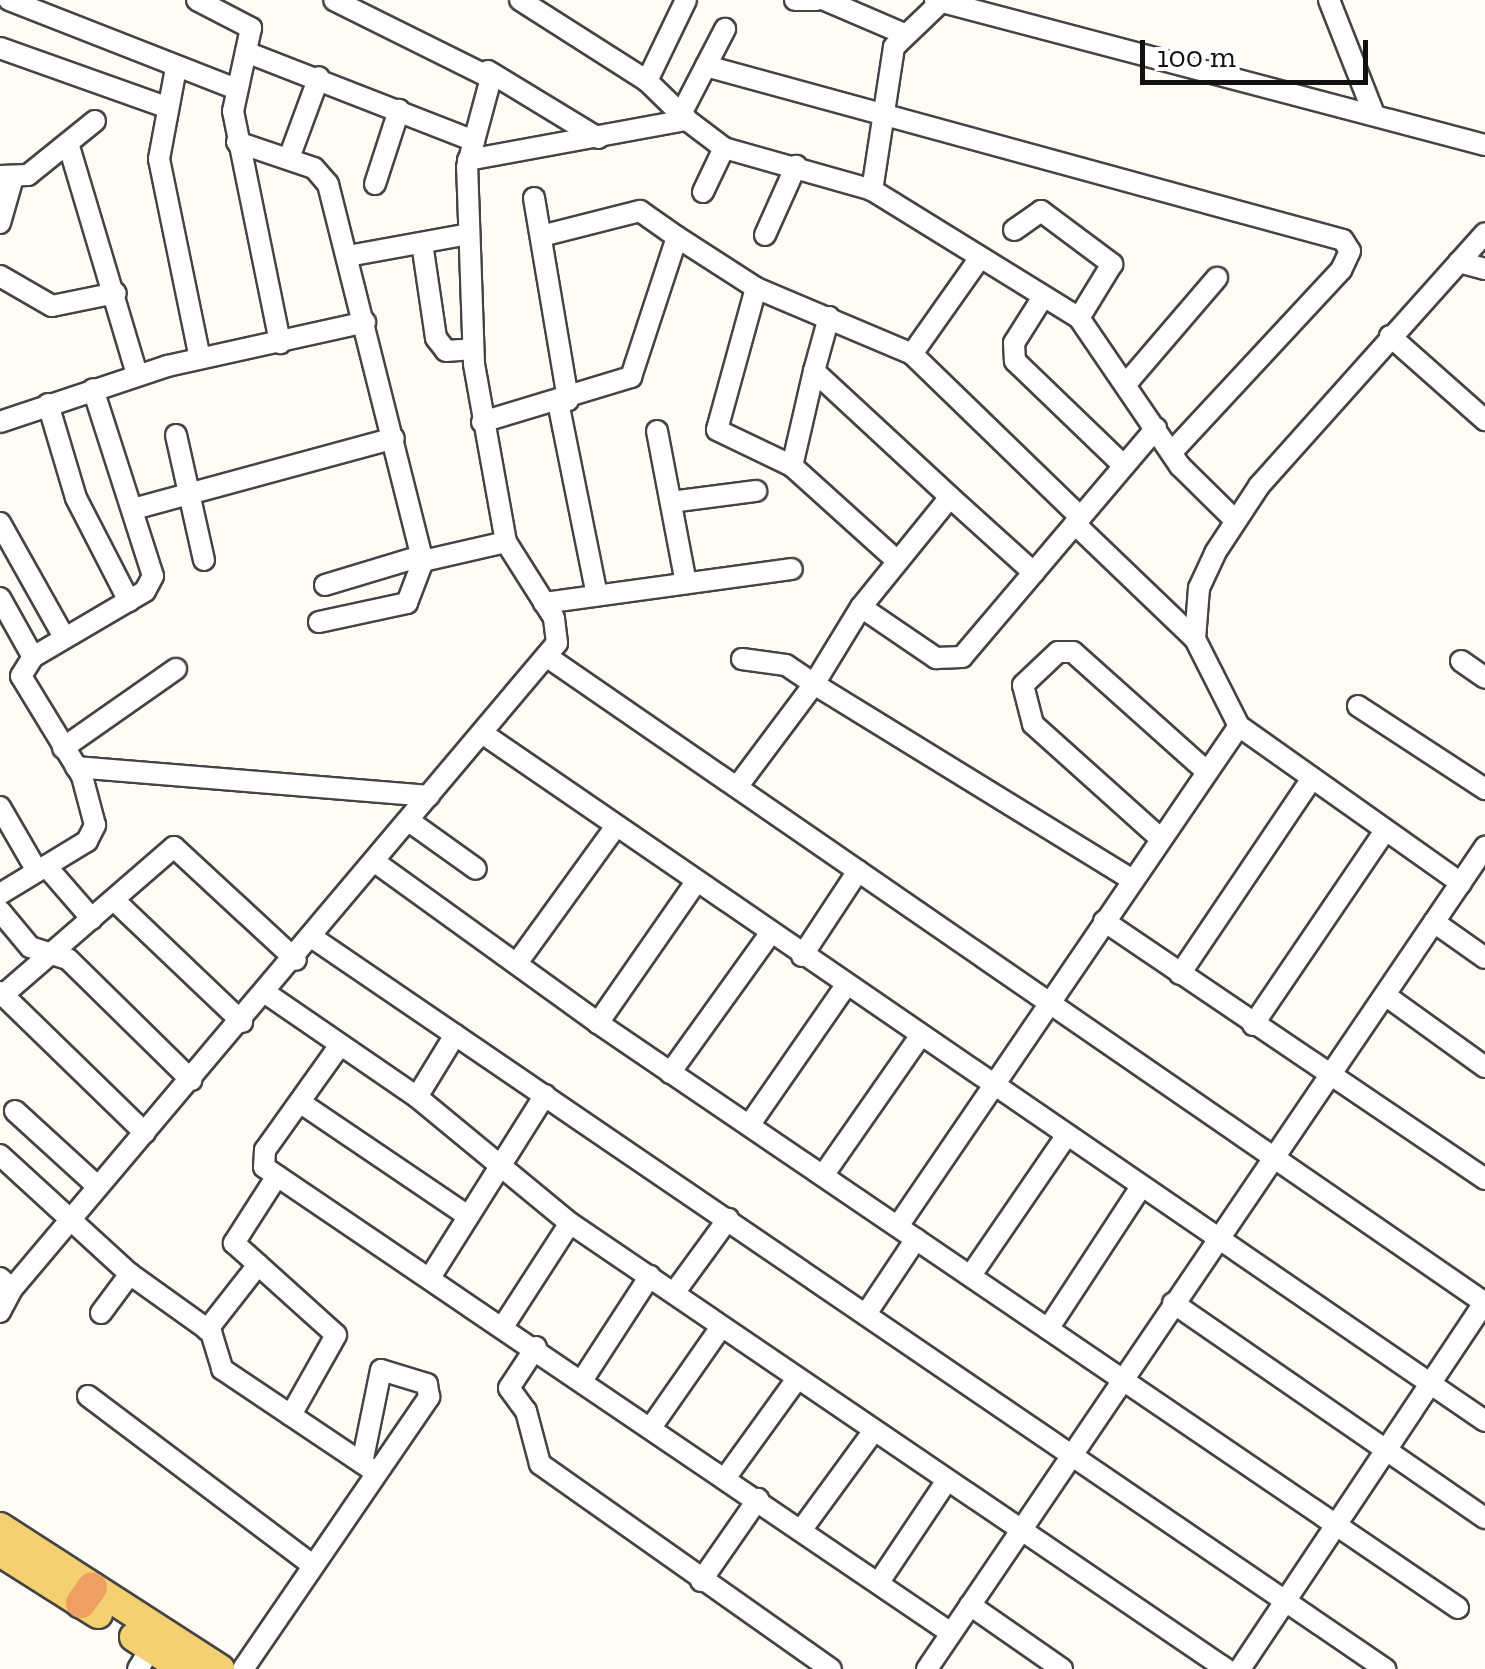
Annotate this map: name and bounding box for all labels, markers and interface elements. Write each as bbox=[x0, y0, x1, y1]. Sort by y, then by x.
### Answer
scale bar bbox=[1145, 20, 1372, 82]
text: 100 m bbox=[1157, 39, 1236, 75]

